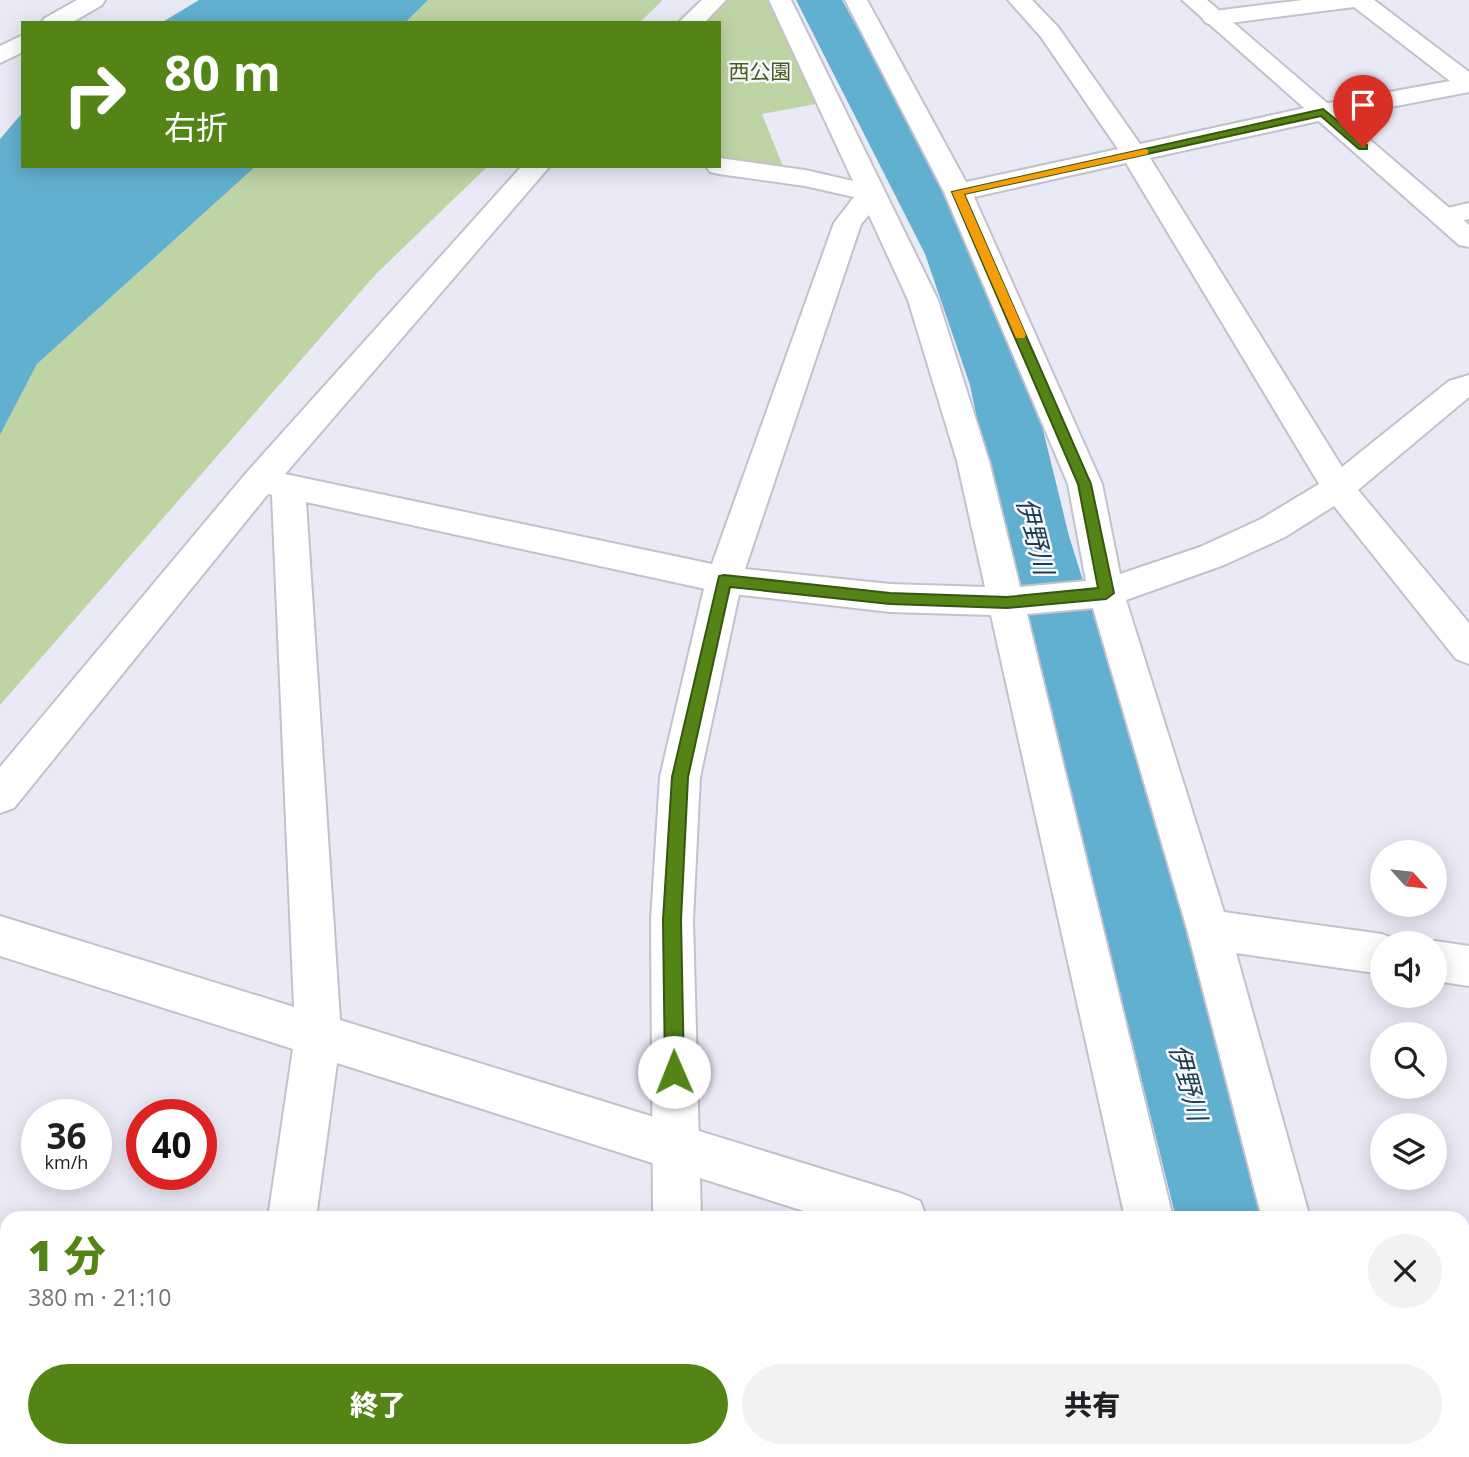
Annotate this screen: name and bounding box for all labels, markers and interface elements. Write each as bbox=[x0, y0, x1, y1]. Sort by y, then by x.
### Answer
text: 80 m bbox=[164, 39, 281, 105]
icon: right bbox=[49, 49, 140, 140]
park label: 西公園 bbox=[729, 57, 792, 85]
pin bbox=[1333, 75, 1393, 147]
icon: arrive bbox=[1344, 86, 1382, 124]
text: 右折 bbox=[164, 105, 228, 148]
water label: 伊野川 bbox=[1009, 494, 1064, 581]
north arrow bbox=[1370, 840, 1447, 917]
map controls bbox=[1370, 840, 1447, 1190]
button: sound bbox=[1370, 931, 1447, 1008]
button: search bbox=[1370, 1022, 1447, 1099]
position arrow bbox=[637, 1035, 711, 1109]
water label: 伊野川 bbox=[1162, 1040, 1217, 1127]
speed limit sign: 40 bbox=[126, 1099, 217, 1190]
text: 36 bbox=[46, 1112, 87, 1159]
button: layers bbox=[1370, 1113, 1447, 1190]
text: km/h bbox=[45, 1150, 88, 1174]
text: 1 分 bbox=[28, 1226, 106, 1283]
button: close bbox=[1368, 1234, 1442, 1308]
text: 380 m · 21:10 bbox=[28, 1281, 171, 1313]
button: 終了 bbox=[28, 1364, 728, 1444]
button: 共有 bbox=[742, 1364, 1442, 1444]

